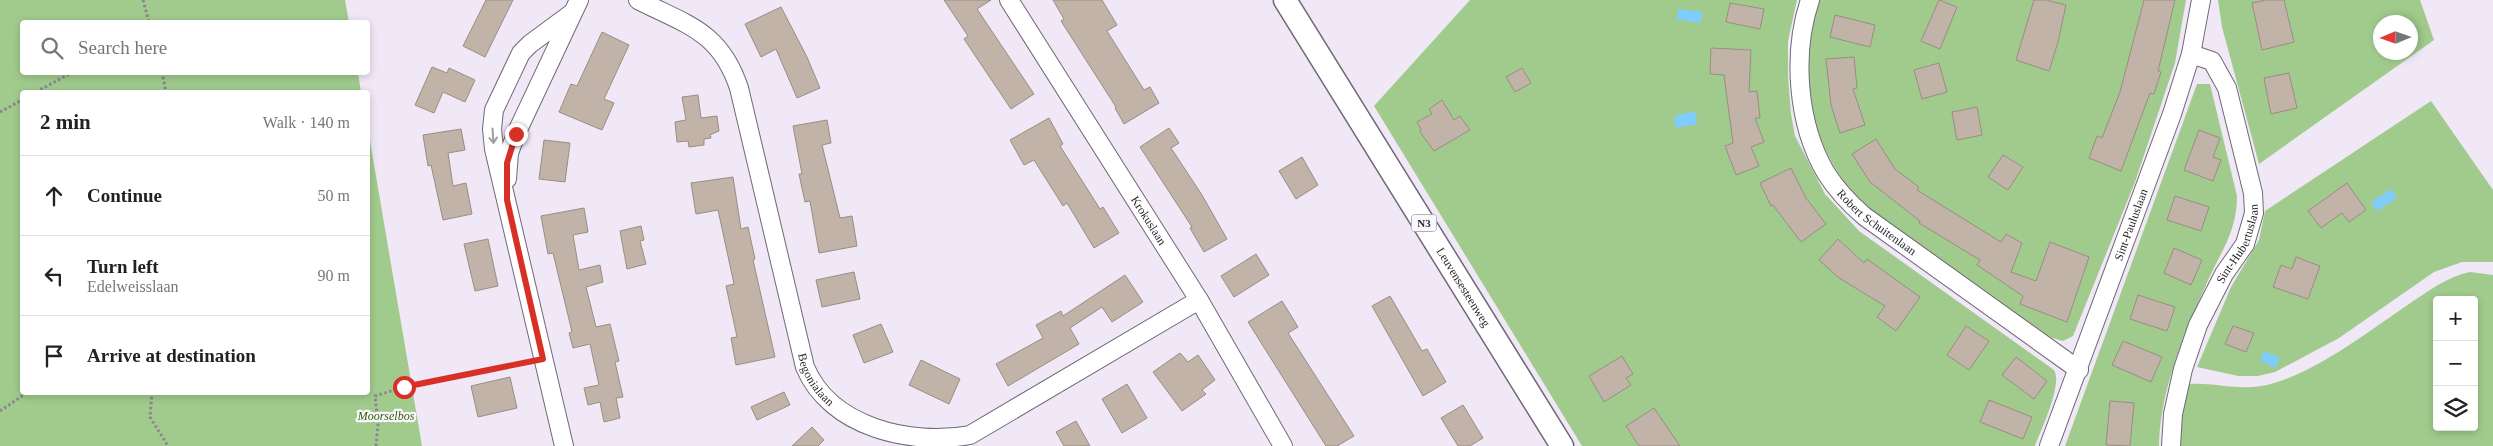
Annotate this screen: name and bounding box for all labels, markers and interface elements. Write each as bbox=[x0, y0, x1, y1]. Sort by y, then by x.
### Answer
north arrow bbox=[2373, 15, 2418, 60]
search box bbox=[20, 20, 370, 75]
icon: search bbox=[38, 34, 66, 62]
text: Search here bbox=[78, 37, 167, 58]
text: 2 min bbox=[40, 110, 91, 134]
text: Walk · 140 m bbox=[263, 114, 350, 131]
route end bbox=[505, 123, 528, 146]
one-way arrow bbox=[488, 128, 498, 144]
icon: ahead bbox=[40, 182, 68, 210]
text: Continue bbox=[87, 185, 162, 206]
text: 50 m bbox=[318, 187, 350, 204]
street label: Robert Schuitenlaan bbox=[1834, 187, 1919, 258]
street label: Sint-Pauluslaan bbox=[2111, 187, 2151, 262]
street label: Krokuslaan bbox=[1128, 193, 1169, 248]
street label: Sint-Hubertuslaan bbox=[2213, 204, 2261, 286]
road number: N3 bbox=[1412, 214, 1436, 232]
street label: Leuvensesteenweg bbox=[1433, 245, 1493, 329]
text: Turn left bbox=[87, 256, 159, 277]
icon: left bbox=[40, 262, 68, 290]
text: 90 m bbox=[318, 267, 350, 284]
text: Edelweisslaan bbox=[87, 278, 179, 295]
map controls bbox=[2433, 296, 2478, 431]
button: + bbox=[2433, 296, 2478, 341]
button: − bbox=[2433, 341, 2478, 386]
icon: arrive bbox=[40, 342, 68, 370]
text: Arrive at destination bbox=[87, 345, 256, 366]
street label: Begonialaan bbox=[795, 352, 837, 409]
route start bbox=[393, 376, 416, 399]
button: layers bbox=[2433, 386, 2478, 431]
park label: Moorselbos bbox=[357, 409, 415, 423]

